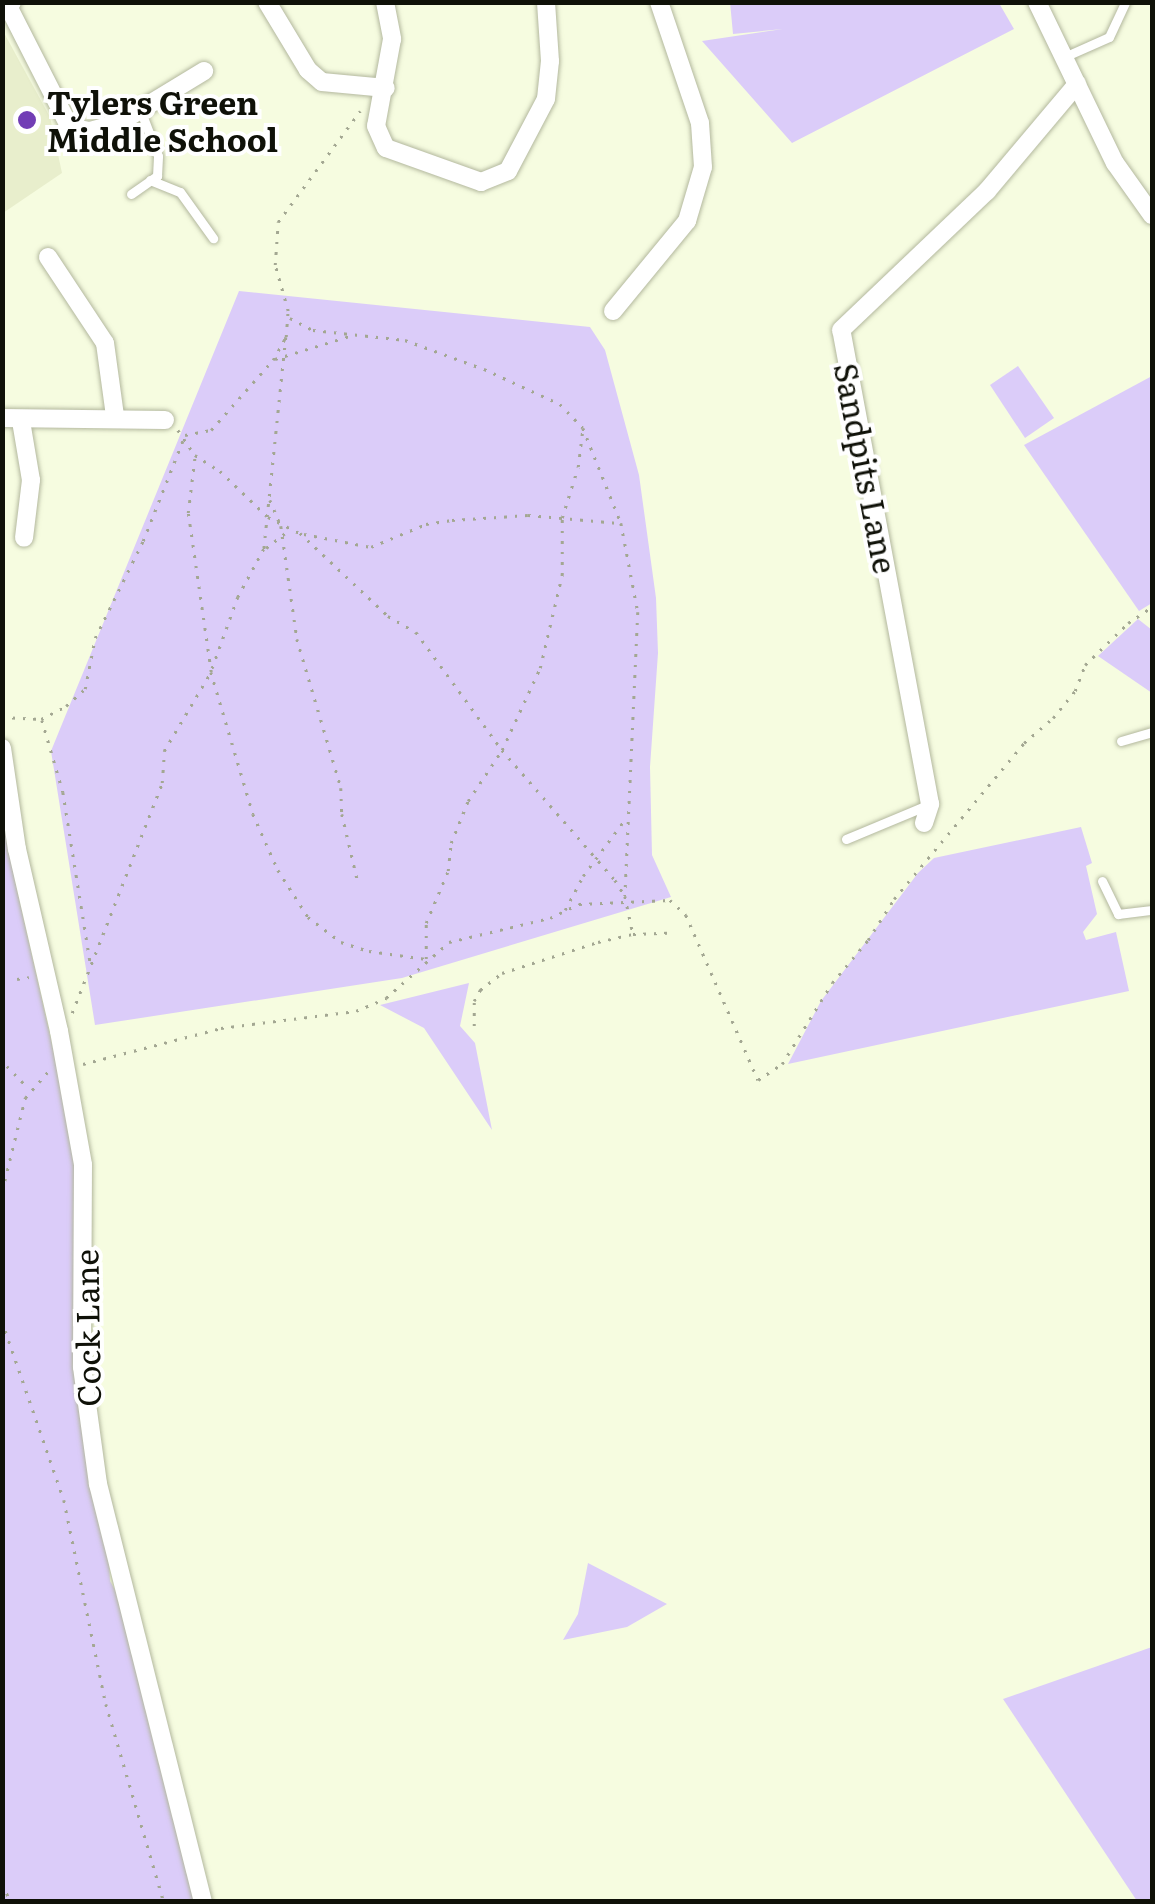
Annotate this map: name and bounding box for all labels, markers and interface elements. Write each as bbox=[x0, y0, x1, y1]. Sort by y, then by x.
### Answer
place label: Tylers Green Middle School bbox=[47, 83, 278, 158]
marker: Tylers Green Middle School bbox=[16, 109, 38, 131]
street label: Sandpits Lane bbox=[828, 359, 906, 577]
street label: Cock Lane bbox=[65, 1249, 107, 1407]

